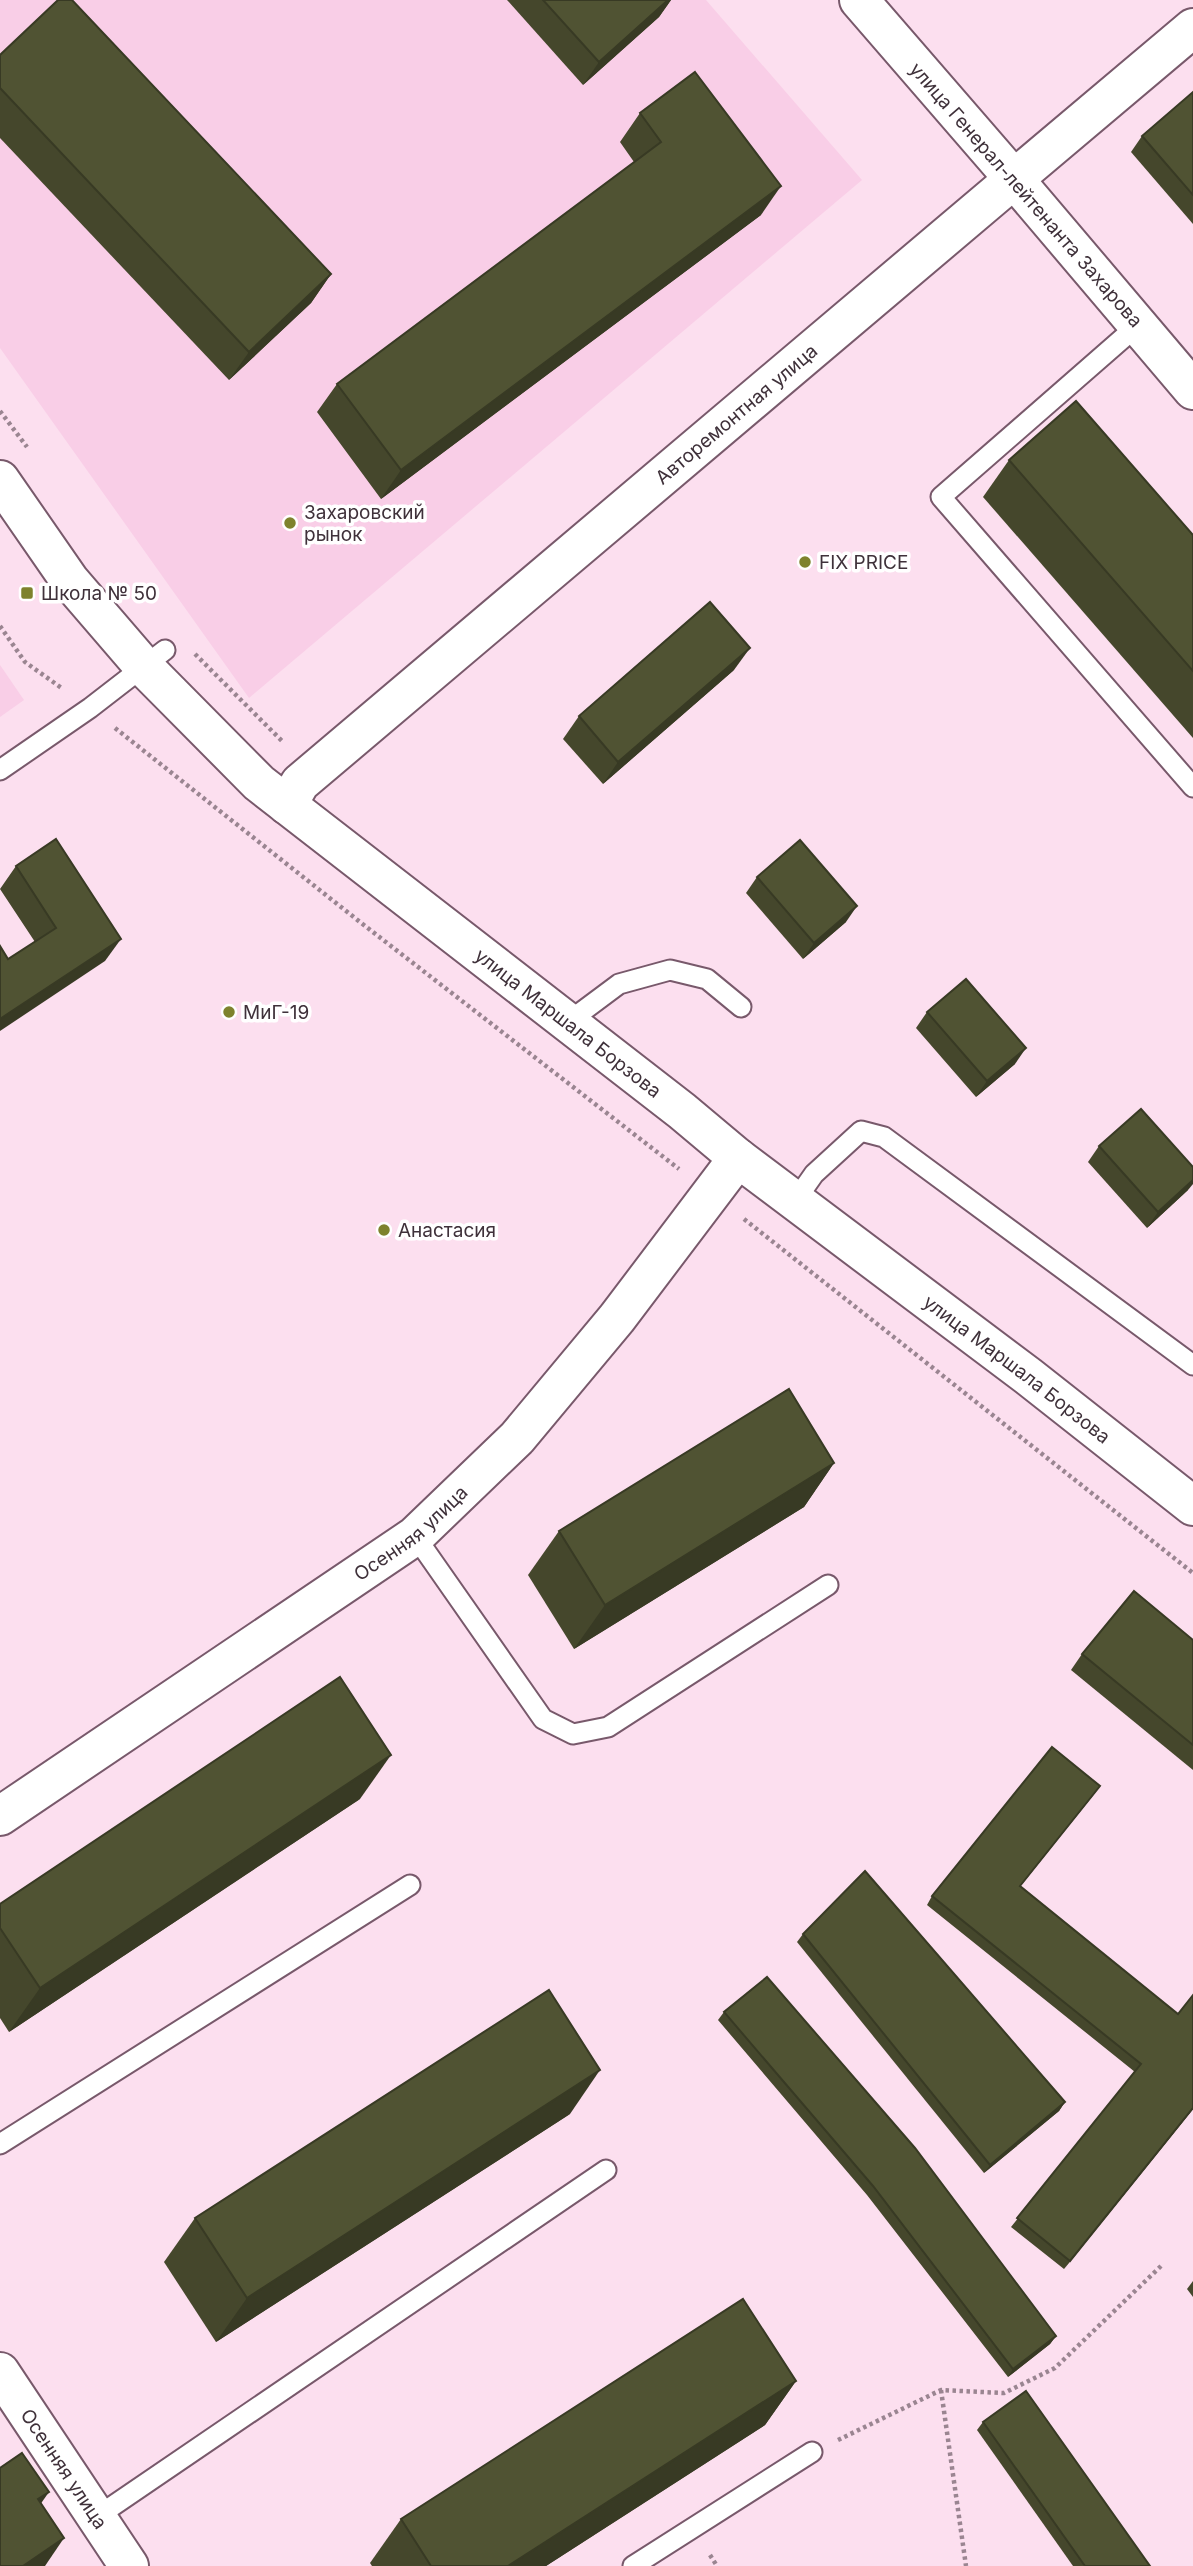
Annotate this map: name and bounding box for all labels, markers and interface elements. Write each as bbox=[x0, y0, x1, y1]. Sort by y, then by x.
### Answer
street label: улица Генерал-лейтенанта Захарова bbox=[905, 58, 1147, 332]
street label: Авторемонтная улица bbox=[651, 339, 822, 489]
place label: Захаровский рынок bbox=[304, 501, 425, 546]
marker: Захаровский рынок bbox=[282, 515, 298, 531]
place label: FIX PRICE bbox=[819, 551, 908, 574]
marker: FIX PRICE bbox=[797, 554, 813, 570]
place label: Школа № 50 bbox=[41, 582, 157, 605]
marker: Школа № 50 bbox=[19, 585, 35, 601]
street label: улица Маршала Борзова bbox=[470, 943, 666, 1102]
place label: МиГ-19 bbox=[243, 1001, 309, 1024]
marker: МиГ-19 bbox=[221, 1004, 237, 1020]
place label: Анастасия bbox=[398, 1219, 496, 1242]
marker: Анастасия bbox=[376, 1222, 392, 1238]
street label: улица Маршала Борзова bbox=[919, 1290, 1115, 1448]
street label: Осенняя улица bbox=[349, 1481, 472, 1585]
street label: Осенняя улица bbox=[16, 2404, 112, 2533]

